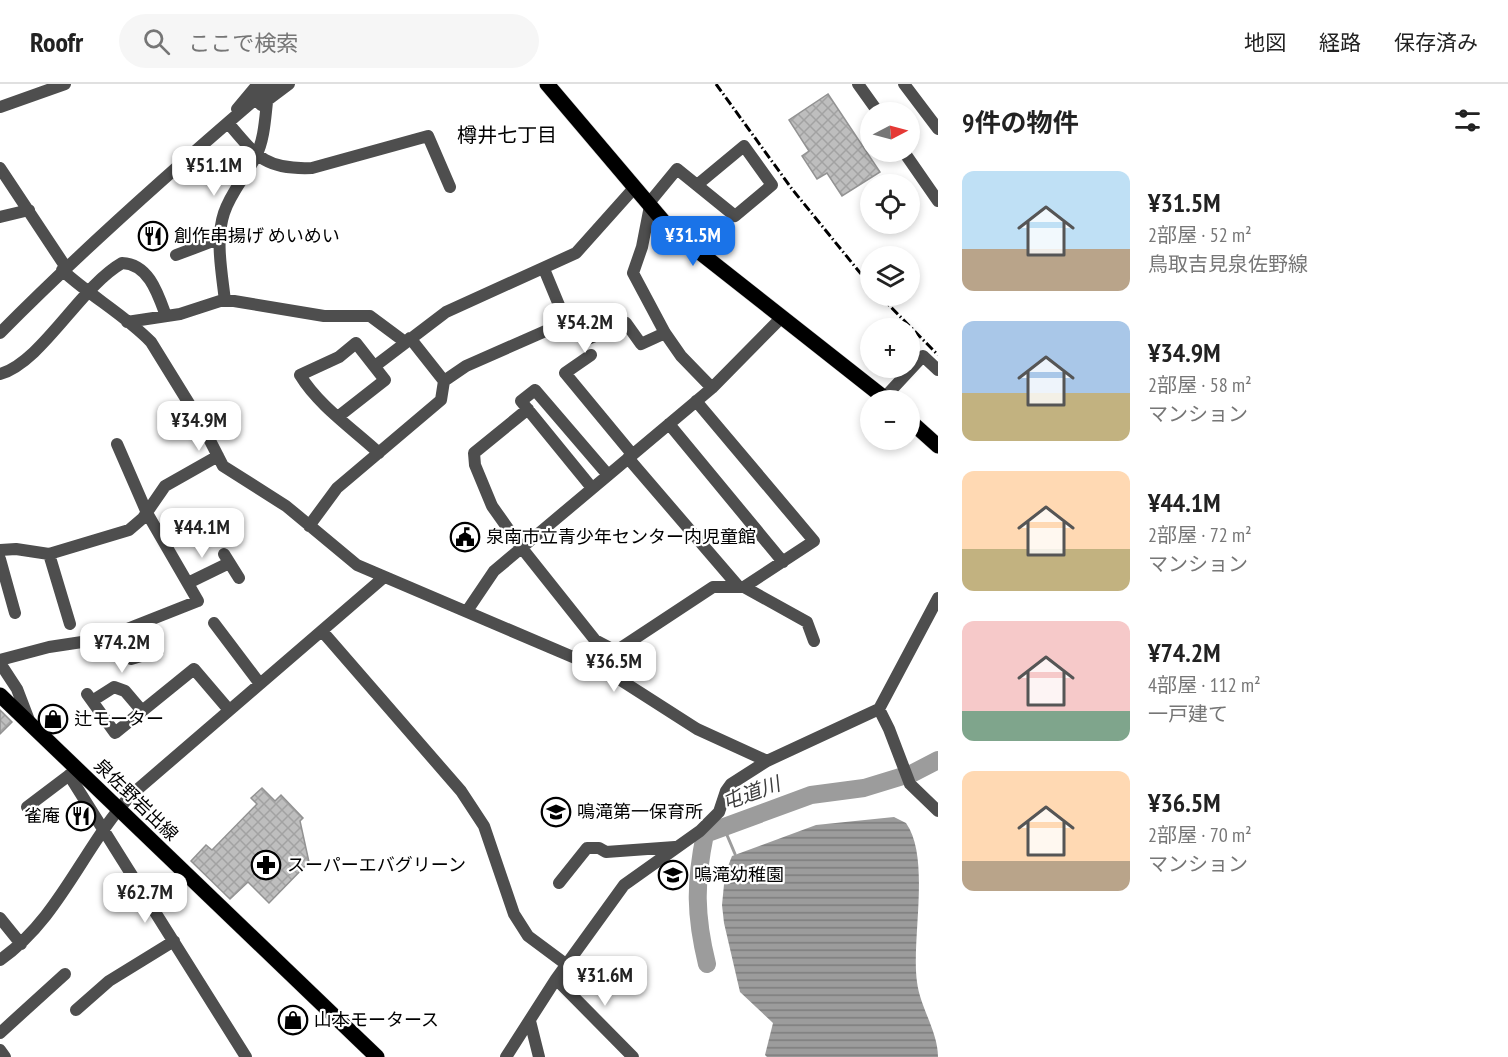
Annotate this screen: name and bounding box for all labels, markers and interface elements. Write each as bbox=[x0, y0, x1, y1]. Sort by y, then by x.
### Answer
search box bbox=[119, 14, 539, 68]
text: Roofr bbox=[30, 23, 83, 60]
icon: search bbox=[140, 25, 173, 58]
text: ここで検索 bbox=[188, 29, 298, 57]
text: 地図 bbox=[1244, 29, 1286, 56]
text: 経路 bbox=[1319, 29, 1361, 56]
text: 保存済み bbox=[1394, 29, 1478, 56]
north arrow bbox=[860, 102, 920, 162]
map controls bbox=[860, 102, 920, 450]
icon: filters bbox=[1451, 104, 1484, 137]
text: 9件の物件 bbox=[962, 106, 1078, 139]
district label: 樽井七丁目 bbox=[457, 122, 557, 148]
pin: ¥51.1M bbox=[165, 146, 263, 197]
text: ¥51.1M bbox=[186, 152, 242, 178]
button: locate bbox=[860, 174, 920, 234]
text: ¥31.5M bbox=[1148, 186, 1221, 219]
icon: home bbox=[1010, 195, 1082, 267]
pin: ¥31.5M bbox=[644, 216, 742, 267]
restaurant icon: 創作串揚げ めいめい bbox=[137, 220, 169, 252]
text: ¥31.5M bbox=[665, 222, 721, 248]
text: 2部屋 · 52 m² bbox=[1148, 222, 1252, 248]
place label: 創作串揚げ めいめい bbox=[174, 224, 340, 247]
button: layers bbox=[860, 246, 920, 306]
text: 鳥取吉見泉佐野線 bbox=[1148, 251, 1308, 277]
pin: ¥54.2M bbox=[536, 303, 634, 354]
text: ¥54.2M bbox=[557, 309, 613, 335]
button: + bbox=[860, 318, 920, 378]
text: ¥34.9M bbox=[1148, 336, 1221, 369]
icon: home bbox=[1010, 345, 1082, 417]
text: 2部屋 · 58 m² bbox=[1148, 372, 1252, 398]
button: − bbox=[860, 390, 920, 450]
pin: ¥34.9M bbox=[150, 401, 248, 452]
text: マンション bbox=[1148, 401, 1248, 427]
text: ¥34.9M bbox=[171, 407, 227, 433]
text: ¥44.1M bbox=[1148, 486, 1221, 519]
icon: home bbox=[1010, 495, 1082, 567]
pin: ¥44.1M bbox=[153, 508, 251, 559]
text: ¥44.1M bbox=[174, 514, 230, 540]
public building icon: 泉南市立青少年センター内児童館 bbox=[449, 521, 481, 553]
text: 2部屋 · 72 m² bbox=[1148, 522, 1252, 548]
place label: 泉南市立青少年センター内児童館 bbox=[486, 525, 756, 548]
text: マンション bbox=[1148, 551, 1248, 577]
pin: ¥74.2M bbox=[73, 623, 171, 674]
text: ¥74.2M bbox=[94, 629, 150, 655]
text: ¥74.2M bbox=[1148, 636, 1221, 669]
pin: ¥36.5M bbox=[565, 642, 663, 693]
icon: home bbox=[1010, 645, 1082, 717]
text: ¥36.5M bbox=[586, 648, 642, 674]
text: 4部屋 · 112 m² bbox=[1148, 672, 1261, 698]
text: 一戸建て bbox=[1148, 701, 1228, 727]
shop icon: 辻モーター bbox=[37, 703, 69, 735]
place label: 辻モーター bbox=[74, 707, 164, 730]
street label: 泉佐野岩出線 bbox=[90, 754, 183, 845]
water label: 屯道川 bbox=[718, 770, 786, 815]
text: ¥36.5M bbox=[1148, 786, 1221, 819]
icon: home bbox=[1010, 795, 1082, 867]
school or university icon: 鳴滝第一保育所 bbox=[540, 796, 572, 828]
restaurant icon: 雀庵 bbox=[65, 800, 97, 832]
place label: 鳴滝第一保育所 bbox=[577, 800, 703, 823]
place label: 雀庵 bbox=[24, 804, 60, 827]
text: 2部屋 · 70 m² bbox=[1148, 822, 1252, 848]
pharmacy icon: スーパーエバグリーン bbox=[250, 849, 282, 881]
text: マンション bbox=[1148, 851, 1248, 877]
place label: スーパーエバグリーン bbox=[287, 853, 466, 876]
school or university icon: 鳴滝幼稚園 bbox=[657, 859, 689, 891]
place label: 鳴滝幼稚園 bbox=[694, 863, 784, 886]
pin: ¥62.7M bbox=[96, 873, 194, 924]
text: ¥62.7M bbox=[117, 879, 173, 905]
pin: ¥31.6M bbox=[556, 956, 654, 1007]
text: ¥31.6M bbox=[577, 962, 633, 988]
shop icon: 山本モータース bbox=[277, 1004, 309, 1036]
place label: 山本モータース bbox=[314, 1008, 439, 1031]

